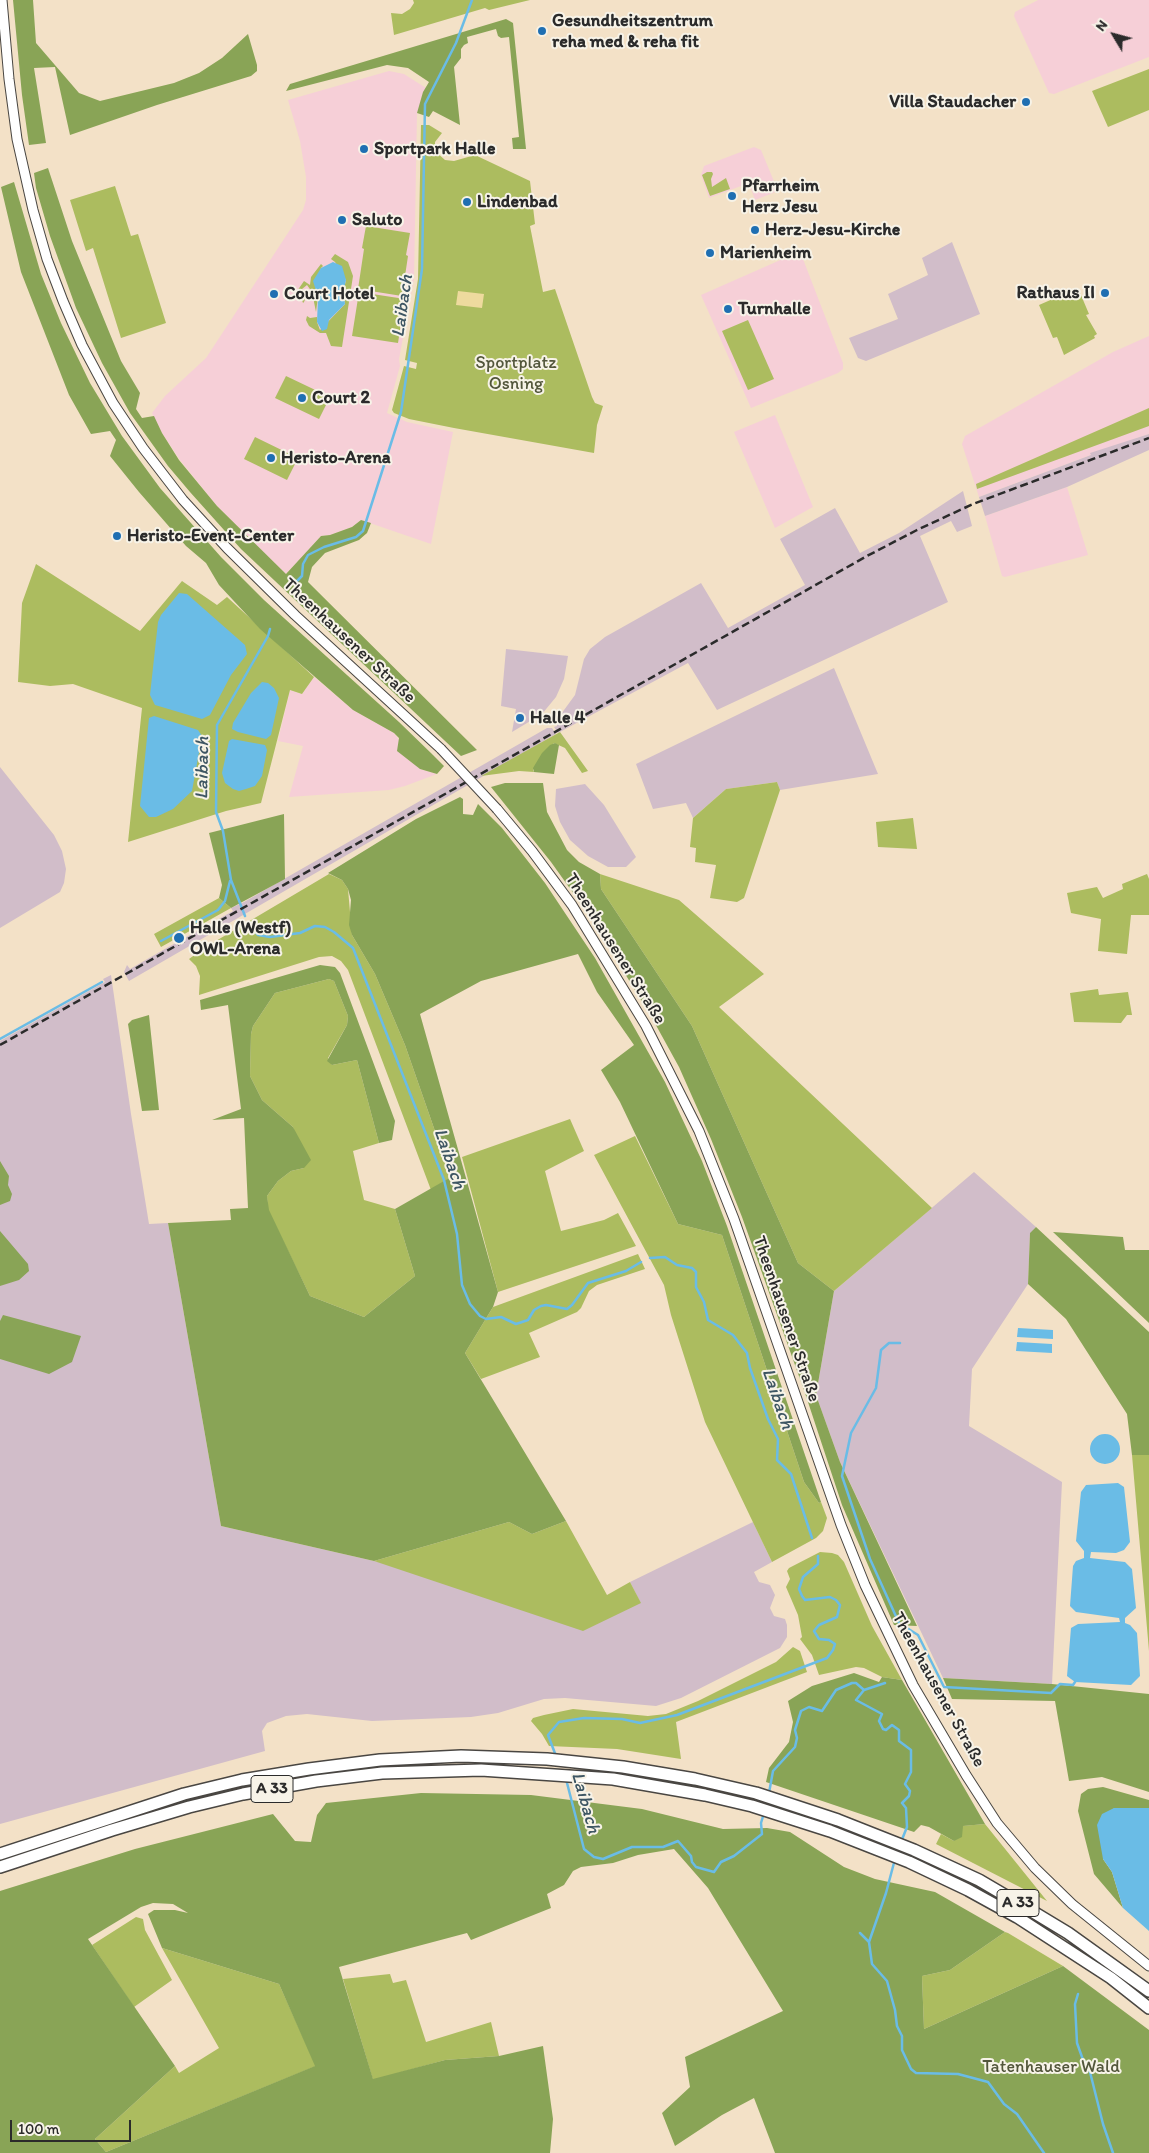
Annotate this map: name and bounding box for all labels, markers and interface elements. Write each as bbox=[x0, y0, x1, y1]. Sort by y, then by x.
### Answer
place label: Gesundheitszentrum reha med & reha fit bbox=[552, 10, 713, 52]
north arrow bbox=[1089, 10, 1139, 60]
text: N bbox=[1092, 17, 1111, 35]
marker: Gesundheitszentrum reha med & reha fit bbox=[536, 25, 548, 37]
place label: Villa Staudacher bbox=[889, 91, 1016, 113]
marker: Villa Staudacher bbox=[1020, 96, 1032, 108]
place label: Sportpark Halle bbox=[374, 138, 495, 160]
marker: Sportpark Halle bbox=[358, 143, 370, 155]
place label: Pfarrheim Herz Jesu bbox=[742, 175, 819, 218]
marker: Pfarrheim Herz Jesu bbox=[726, 190, 738, 202]
place label: Lindenbad bbox=[477, 191, 558, 213]
marker: Lindenbad bbox=[461, 196, 473, 208]
place label: Saluto bbox=[352, 209, 402, 231]
marker: Saluto bbox=[336, 214, 348, 226]
place label: Herz-Jesu-Kirche bbox=[765, 219, 900, 241]
marker: Herz-Jesu-Kirche bbox=[749, 224, 761, 236]
place label: Marienheim bbox=[720, 242, 811, 264]
marker: Marienheim bbox=[704, 247, 716, 259]
water label: Laibach bbox=[387, 273, 419, 339]
place label: Rathaus II bbox=[1016, 282, 1095, 304]
place label: Court Hotel bbox=[284, 283, 375, 305]
marker: Rathaus II bbox=[1099, 287, 1111, 299]
marker: Court Hotel bbox=[268, 288, 280, 300]
place label: Turnhalle bbox=[738, 298, 811, 320]
marker: Turnhalle bbox=[722, 303, 734, 315]
park label: Sportplatz Osning bbox=[476, 352, 556, 394]
place label: Court 2 bbox=[312, 387, 370, 409]
marker: Court 2 bbox=[296, 392, 308, 404]
place label: Heristo-Arena bbox=[281, 447, 391, 469]
marker: Heristo-Arena bbox=[265, 452, 277, 464]
place label: Heristo-Event-Center bbox=[127, 525, 294, 547]
marker: Heristo-Event-Center bbox=[111, 530, 123, 542]
street label: Theenhausener Straße bbox=[278, 574, 420, 708]
place label: Halle 4 bbox=[530, 707, 585, 729]
marker: Halle 4 bbox=[514, 712, 526, 724]
water label: Laibach bbox=[191, 736, 215, 800]
street label: Theenhausener Straße bbox=[560, 869, 670, 1029]
place label: Halle (Westf) OWL-Arena bbox=[190, 917, 291, 960]
marker: Halle (Westf) OWL-Arena bbox=[172, 931, 186, 945]
water label: Laibach bbox=[428, 1126, 470, 1192]
street label: Theenhausener Straße bbox=[747, 1233, 825, 1405]
water label: Laibach bbox=[756, 1366, 798, 1432]
street label: Theenhausener Straße bbox=[886, 1609, 990, 1771]
water label: Laibach bbox=[565, 1770, 605, 1836]
road number: A 33 bbox=[251, 1776, 293, 1802]
road number: A 33 bbox=[997, 1890, 1039, 1916]
park label: Tatenhauser Wald bbox=[982, 2056, 1120, 2078]
scale bar bbox=[12, 2110, 134, 2142]
text: 100 m bbox=[18, 2120, 59, 2138]

